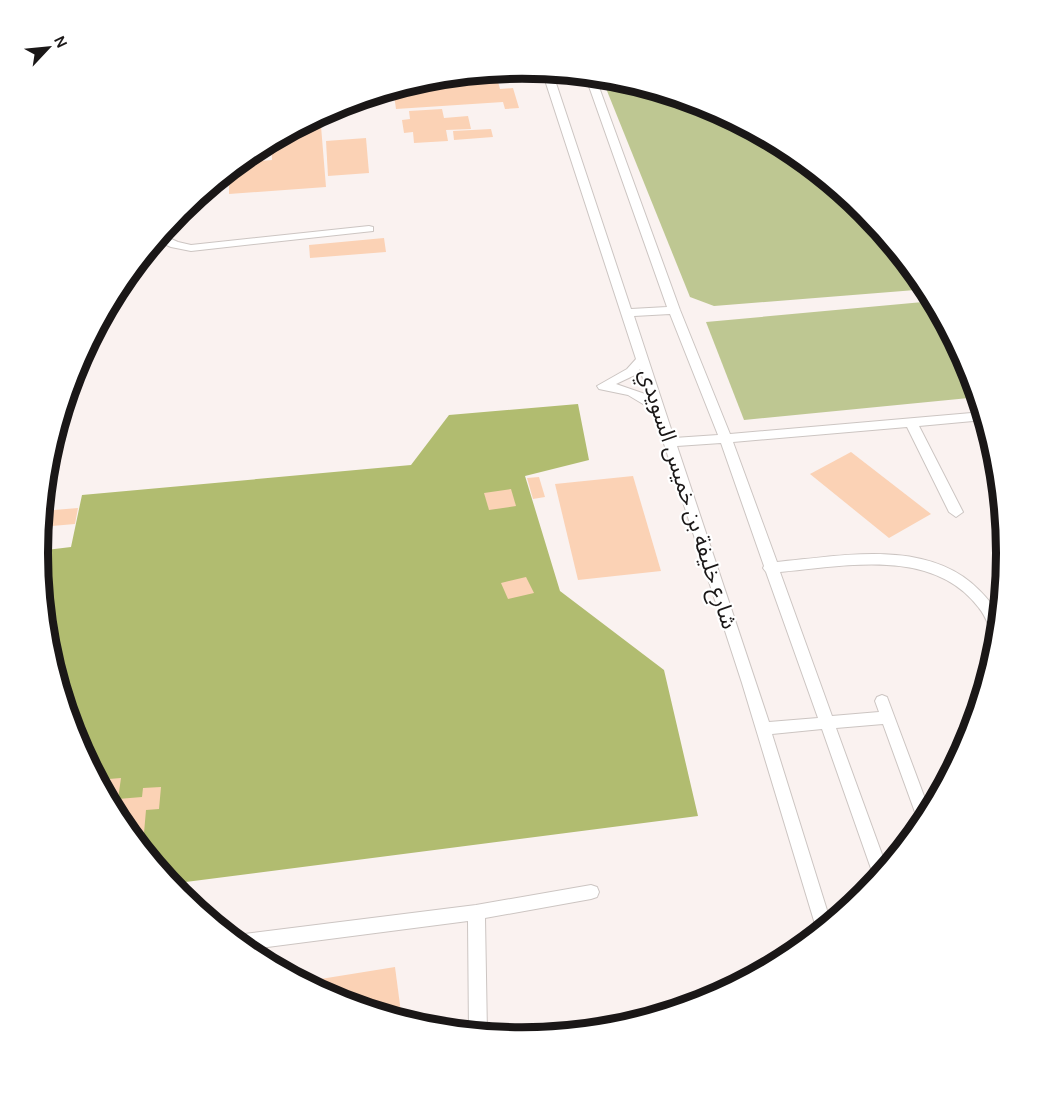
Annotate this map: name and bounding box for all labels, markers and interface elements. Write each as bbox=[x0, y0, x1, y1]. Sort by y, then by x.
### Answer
north arrow bbox=[18, 18, 78, 78]
text: N bbox=[50, 32, 72, 51]
street label: شارع خليفة بن خميس السويدي bbox=[631, 366, 742, 633]

